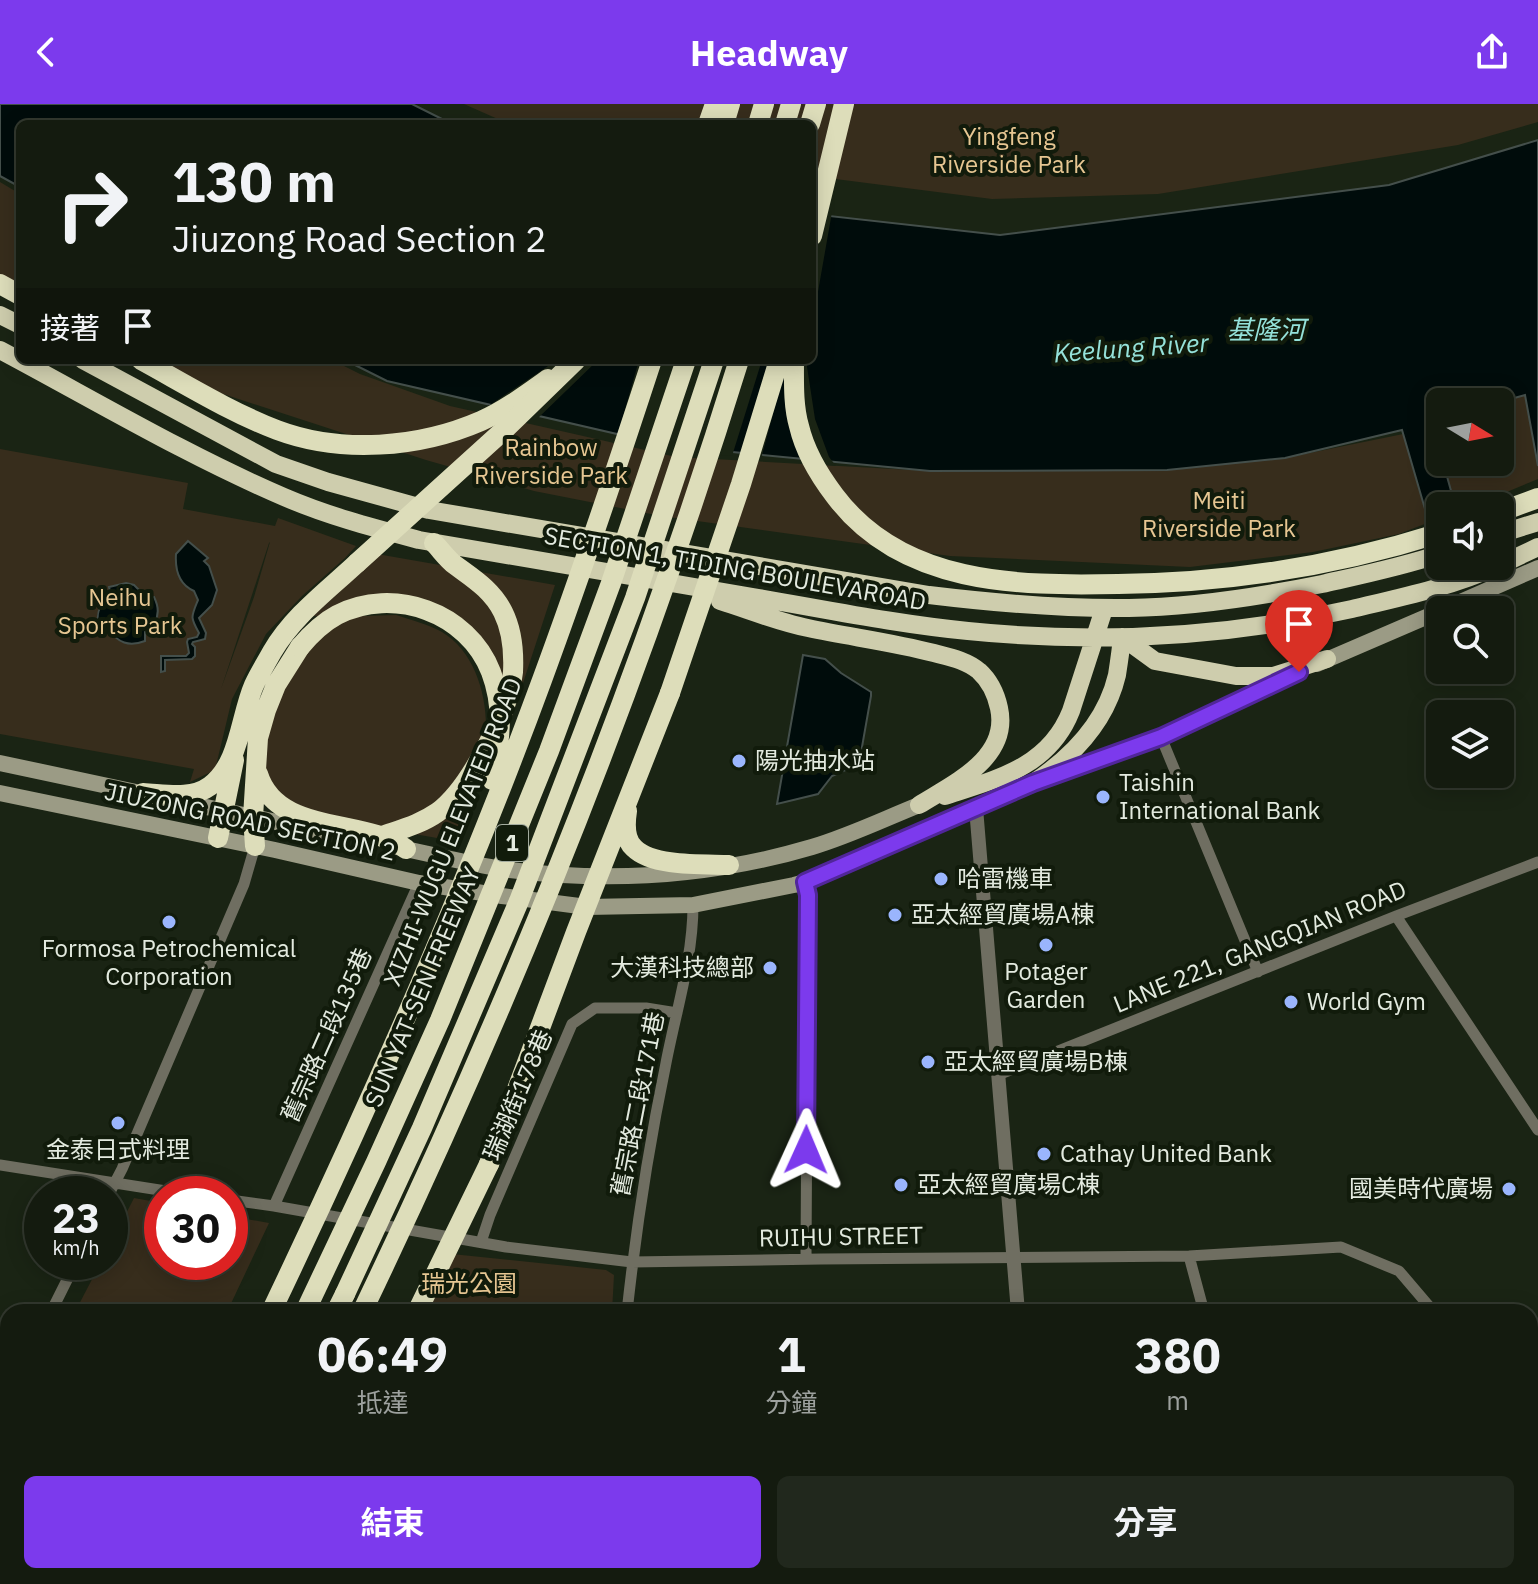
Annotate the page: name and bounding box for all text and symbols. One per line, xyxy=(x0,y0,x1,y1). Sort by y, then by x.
text: Headway xyxy=(690,29,848,76)
icon: back xyxy=(24,30,68,74)
icon: share xyxy=(1470,30,1514,74)
park label: Yingfeng Riverside Park xyxy=(932,120,1086,180)
text: 130 m xyxy=(172,145,336,217)
icon: right xyxy=(40,152,144,256)
text: Jiuzong Road Section 2 xyxy=(172,215,547,262)
icon: arrive xyxy=(116,304,160,348)
text: 接著 xyxy=(40,308,100,347)
water label: 基隆河 xyxy=(1227,312,1310,346)
water label: Keelung River xyxy=(1052,325,1211,369)
north arrow xyxy=(1426,388,1514,476)
map controls xyxy=(1426,388,1514,788)
park label: Rainbow Riverside Park xyxy=(474,431,628,491)
park label: Meiti Riverside Park xyxy=(1142,484,1296,544)
button: sound xyxy=(1426,492,1514,580)
street label: SECTION 1, TIDING BOULEVAROAD xyxy=(542,519,929,617)
park label: Neihu Sports Park xyxy=(58,581,183,641)
pin xyxy=(1265,590,1333,672)
button: search xyxy=(1426,596,1514,684)
icon: arrive xyxy=(1277,602,1321,646)
street label: XIZHI-WUGU ELEVATED ROAD xyxy=(375,673,529,990)
button: layers xyxy=(1426,700,1514,788)
place label: 陽光抽水站 xyxy=(755,744,875,776)
marker: 陽光抽水站 xyxy=(730,752,748,770)
place label: Taishin International Bank xyxy=(1119,766,1321,826)
street label: JIUZONG ROAD SECTION 2 xyxy=(102,775,399,868)
marker: Taishin International Bank xyxy=(1094,788,1112,806)
road number: 1 xyxy=(496,825,528,861)
street label: SUN YAT-SEN FREEWAY xyxy=(357,862,487,1112)
place label: 哈雷機車 xyxy=(957,862,1053,894)
marker: 哈雷機車 xyxy=(932,870,950,888)
street label: LANE 221, GANGQIAN ROAD xyxy=(1108,873,1411,1020)
place label: 亞太經貿廣場A棟 xyxy=(911,898,1094,930)
marker: 亞太經貿廣場A棟 xyxy=(886,906,904,924)
marker: Formosa Petrochemical Corporation xyxy=(160,913,178,931)
place label: Formosa Petrochemical Corporation xyxy=(42,932,296,992)
marker: Potager Garden xyxy=(1037,936,1055,954)
street label: 舊宗路二段135巷 xyxy=(273,943,379,1127)
place label: 大漢科技總部 xyxy=(610,951,754,983)
place label: Potager Garden xyxy=(1004,955,1088,1015)
marker: 大漢科技總部 xyxy=(761,959,779,977)
place label: World Gym xyxy=(1307,985,1426,1017)
marker: World Gym xyxy=(1282,993,1300,1011)
street label: 舊宗路二段171巷 xyxy=(603,1009,671,1199)
street label: 瑞湖街178巷 xyxy=(475,1024,559,1165)
place label: 亞太經貿廣場B棟 xyxy=(944,1045,1128,1077)
marker: 亞太經貿廣場B棟 xyxy=(919,1053,937,1071)
position arrow xyxy=(764,1108,848,1192)
marker: 金泰日式料理 xyxy=(109,1114,127,1132)
place label: 金泰日式料理 xyxy=(46,1133,190,1165)
place label: Cathay United Bank xyxy=(1060,1137,1272,1169)
marker: Cathay United Bank xyxy=(1035,1145,1053,1163)
place label: 亞太經貿廣場C棟 xyxy=(917,1168,1100,1200)
place label: 國美時代廣場 xyxy=(1349,1172,1493,1204)
speed limit sign: 30 xyxy=(144,1176,248,1280)
marker: 亞太經貿廣場C棟 xyxy=(892,1176,910,1194)
marker: 國美時代廣場 xyxy=(1500,1180,1518,1198)
text: 23 xyxy=(52,1192,100,1244)
street label: RUIHU STREET xyxy=(759,1219,924,1253)
text: km/h xyxy=(52,1234,100,1261)
park label: 瑞光公園 xyxy=(421,1267,517,1299)
text: 06:49 xyxy=(317,1323,448,1385)
text: 1 xyxy=(777,1323,806,1385)
text: 380 xyxy=(1134,1324,1221,1386)
text: m xyxy=(1166,1383,1189,1417)
text: 抵達 xyxy=(357,1385,409,1419)
text: 分鐘 xyxy=(765,1385,817,1419)
button: 結束 xyxy=(24,1476,761,1568)
button: 分享 xyxy=(777,1476,1514,1568)

